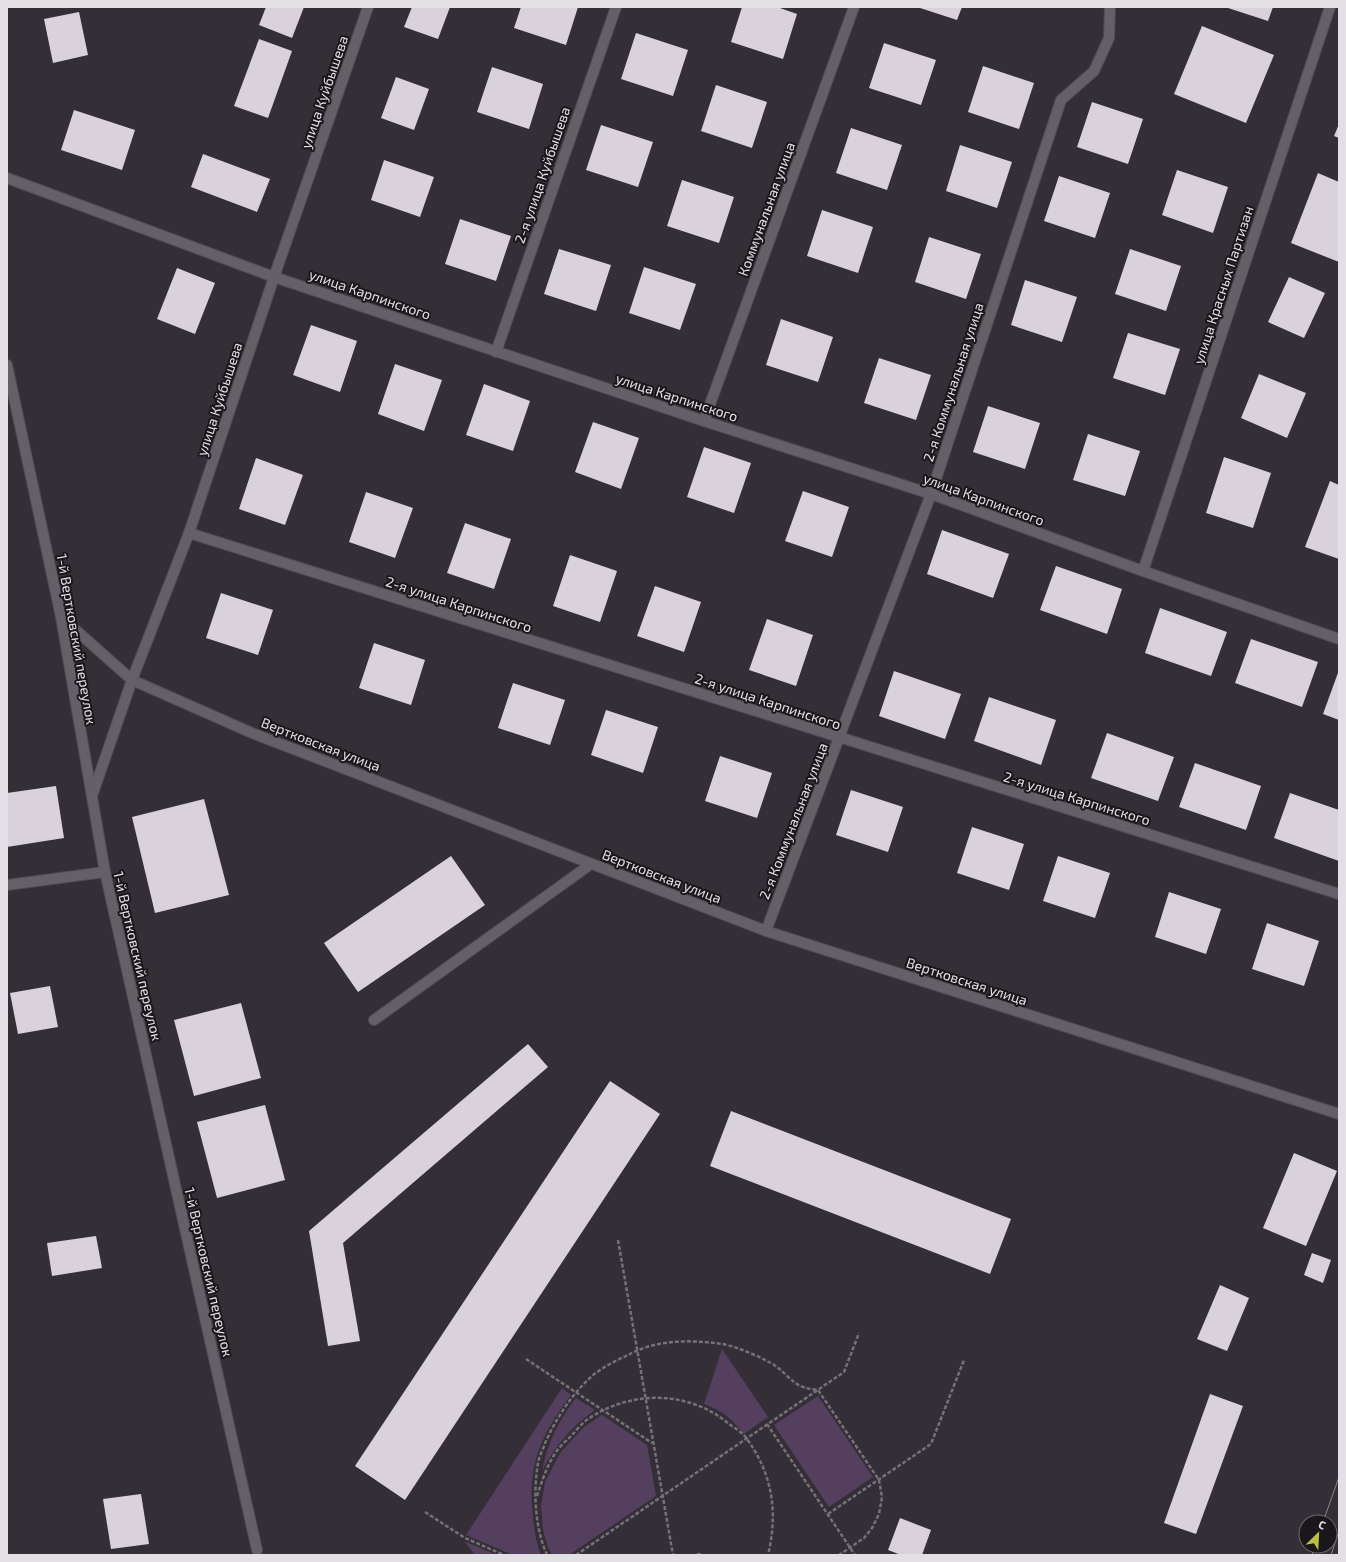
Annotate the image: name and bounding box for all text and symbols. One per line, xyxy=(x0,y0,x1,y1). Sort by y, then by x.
street label: улица Куйбышева xyxy=(297,33,351,151)
street label: 2-я улица Куйбышева xyxy=(511,104,573,246)
street label: Коммунальная улица xyxy=(734,140,798,278)
street label: улица Красных Партизан xyxy=(1189,204,1257,366)
street label: улица Карпинского xyxy=(307,265,433,323)
street label: 2-я Коммунальная улица xyxy=(919,300,987,464)
street label: улица Куйбышева xyxy=(193,340,245,458)
street label: улица Карпинского xyxy=(614,369,740,425)
street label: улица Карпинского xyxy=(921,469,1047,529)
street label: 1-й Вертковский переулок xyxy=(54,552,100,726)
street label: 2-я улица Карпинского xyxy=(384,572,534,636)
street label: 2-я улица Карпинского xyxy=(693,669,843,733)
street label: Вертковская улица xyxy=(259,713,383,775)
street label: 2-я Коммунальная улица xyxy=(755,740,831,902)
street label: 2-я улица Карпинского xyxy=(1002,768,1152,828)
street label: Вертковская улица xyxy=(600,845,724,907)
street label: 1-й Вертковский переулок xyxy=(110,870,166,1043)
street label: Вертковская улица xyxy=(904,953,1030,1009)
street label: 1-й Вертковский переулок xyxy=(181,1186,237,1359)
north arrow xyxy=(1298,1514,1338,1554)
text: С xyxy=(1317,1517,1328,1532)

